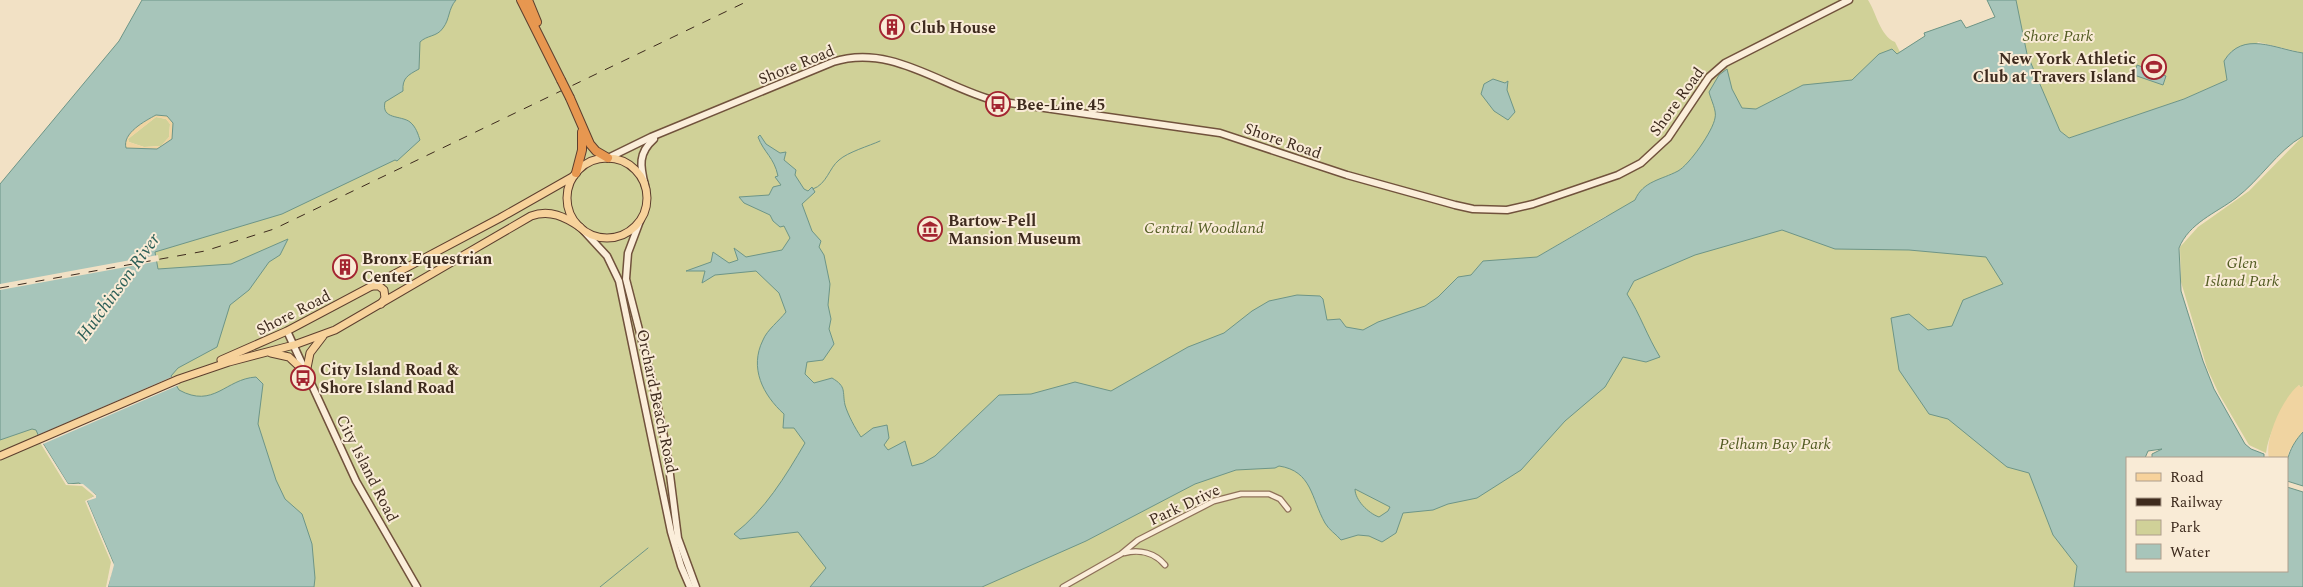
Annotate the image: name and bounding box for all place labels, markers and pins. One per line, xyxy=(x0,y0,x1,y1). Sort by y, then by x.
building icon: Club House xyxy=(879,14,905,40)
place label: Club House xyxy=(910,16,996,40)
place label: New York Athletic Club at Travers Island xyxy=(1973,47,2136,89)
sports icon: New York Athletic Club at Travers Island xyxy=(2141,54,2167,80)
bus stop icon: Bee-Line 45 xyxy=(985,91,1011,117)
place label: Bee-Line 45 xyxy=(1016,93,1105,117)
place label: Bartow-Pell Mansion Museum xyxy=(948,209,1082,251)
museum icon: Bartow-Pell Mansion Museum xyxy=(917,216,943,242)
place label: Bronx Equestrian Center xyxy=(362,247,493,289)
building icon: Bronx Equestrian Center xyxy=(332,254,358,280)
place label: City Island Road & Shore Island Road xyxy=(320,358,460,400)
bus stop icon: City Island Road & Shore Island Road xyxy=(290,365,316,391)

